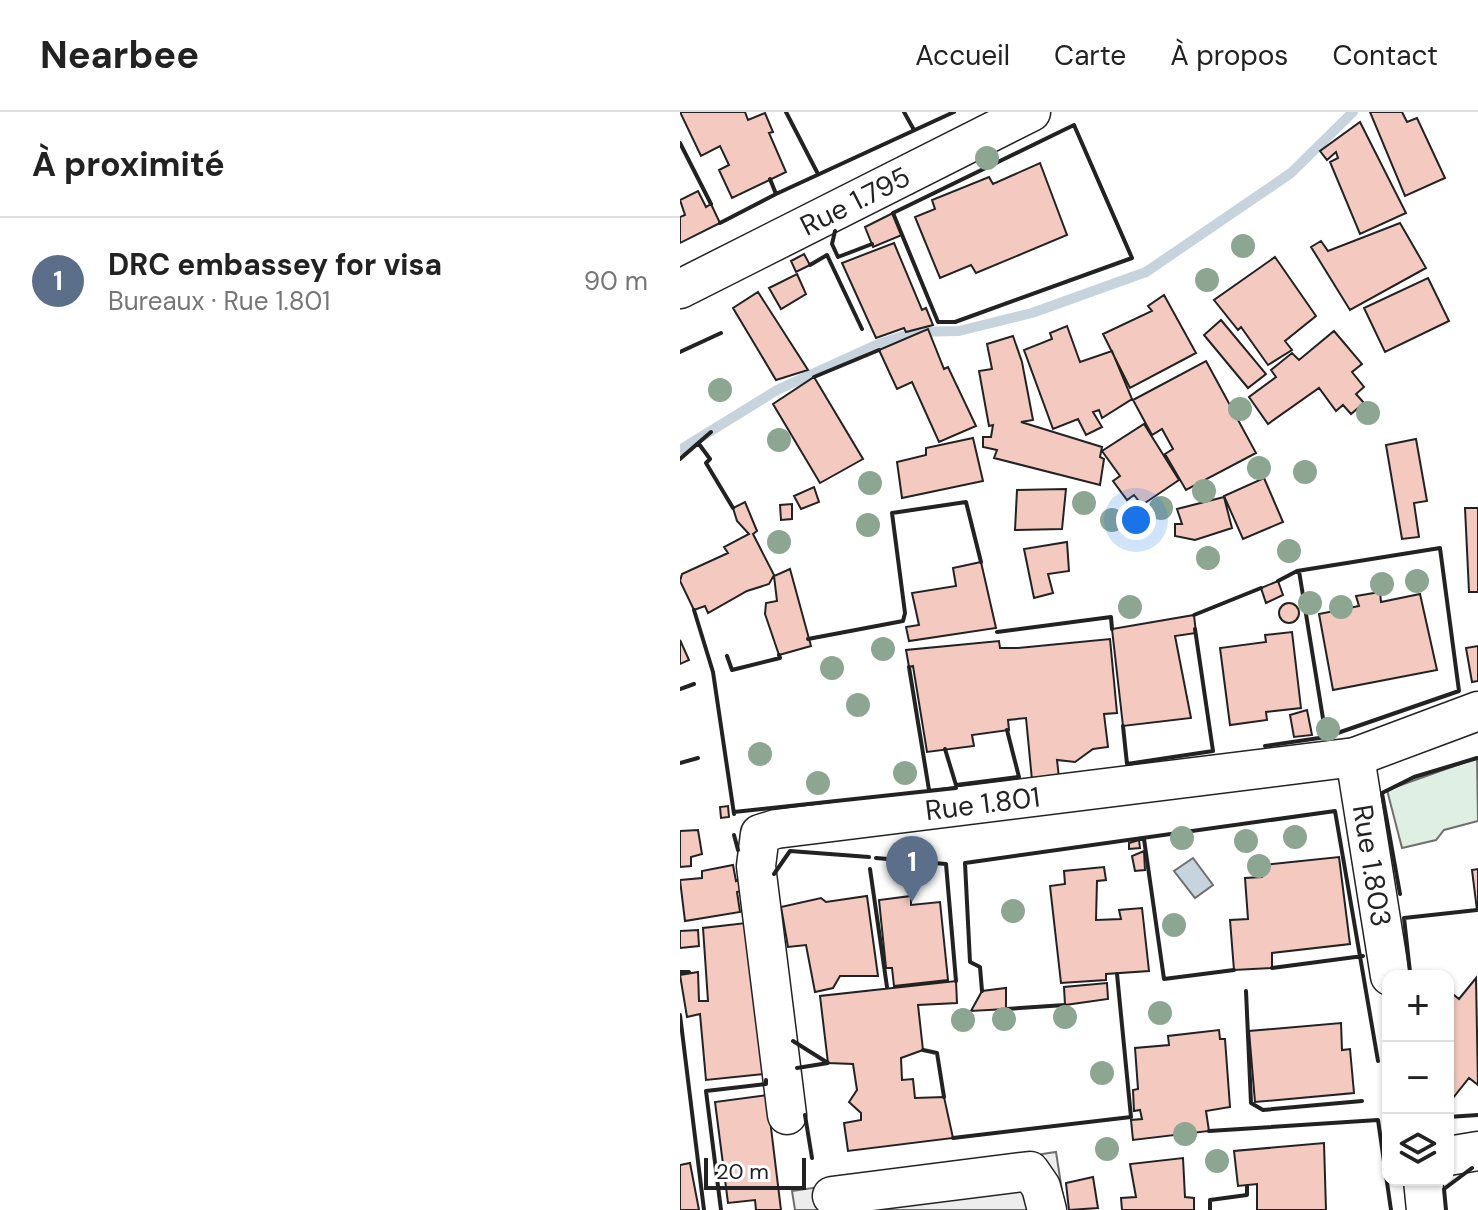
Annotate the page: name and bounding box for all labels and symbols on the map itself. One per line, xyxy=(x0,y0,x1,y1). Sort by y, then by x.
street label: Rue 1.795 xyxy=(794,158,916,244)
your location xyxy=(1116,500,1156,540)
street label: Rue 1.801 xyxy=(923,778,1042,829)
street label: Rue 1.803 xyxy=(1344,802,1400,929)
pin: 1 xyxy=(886,836,938,902)
scale bar xyxy=(704,1154,806,1190)

